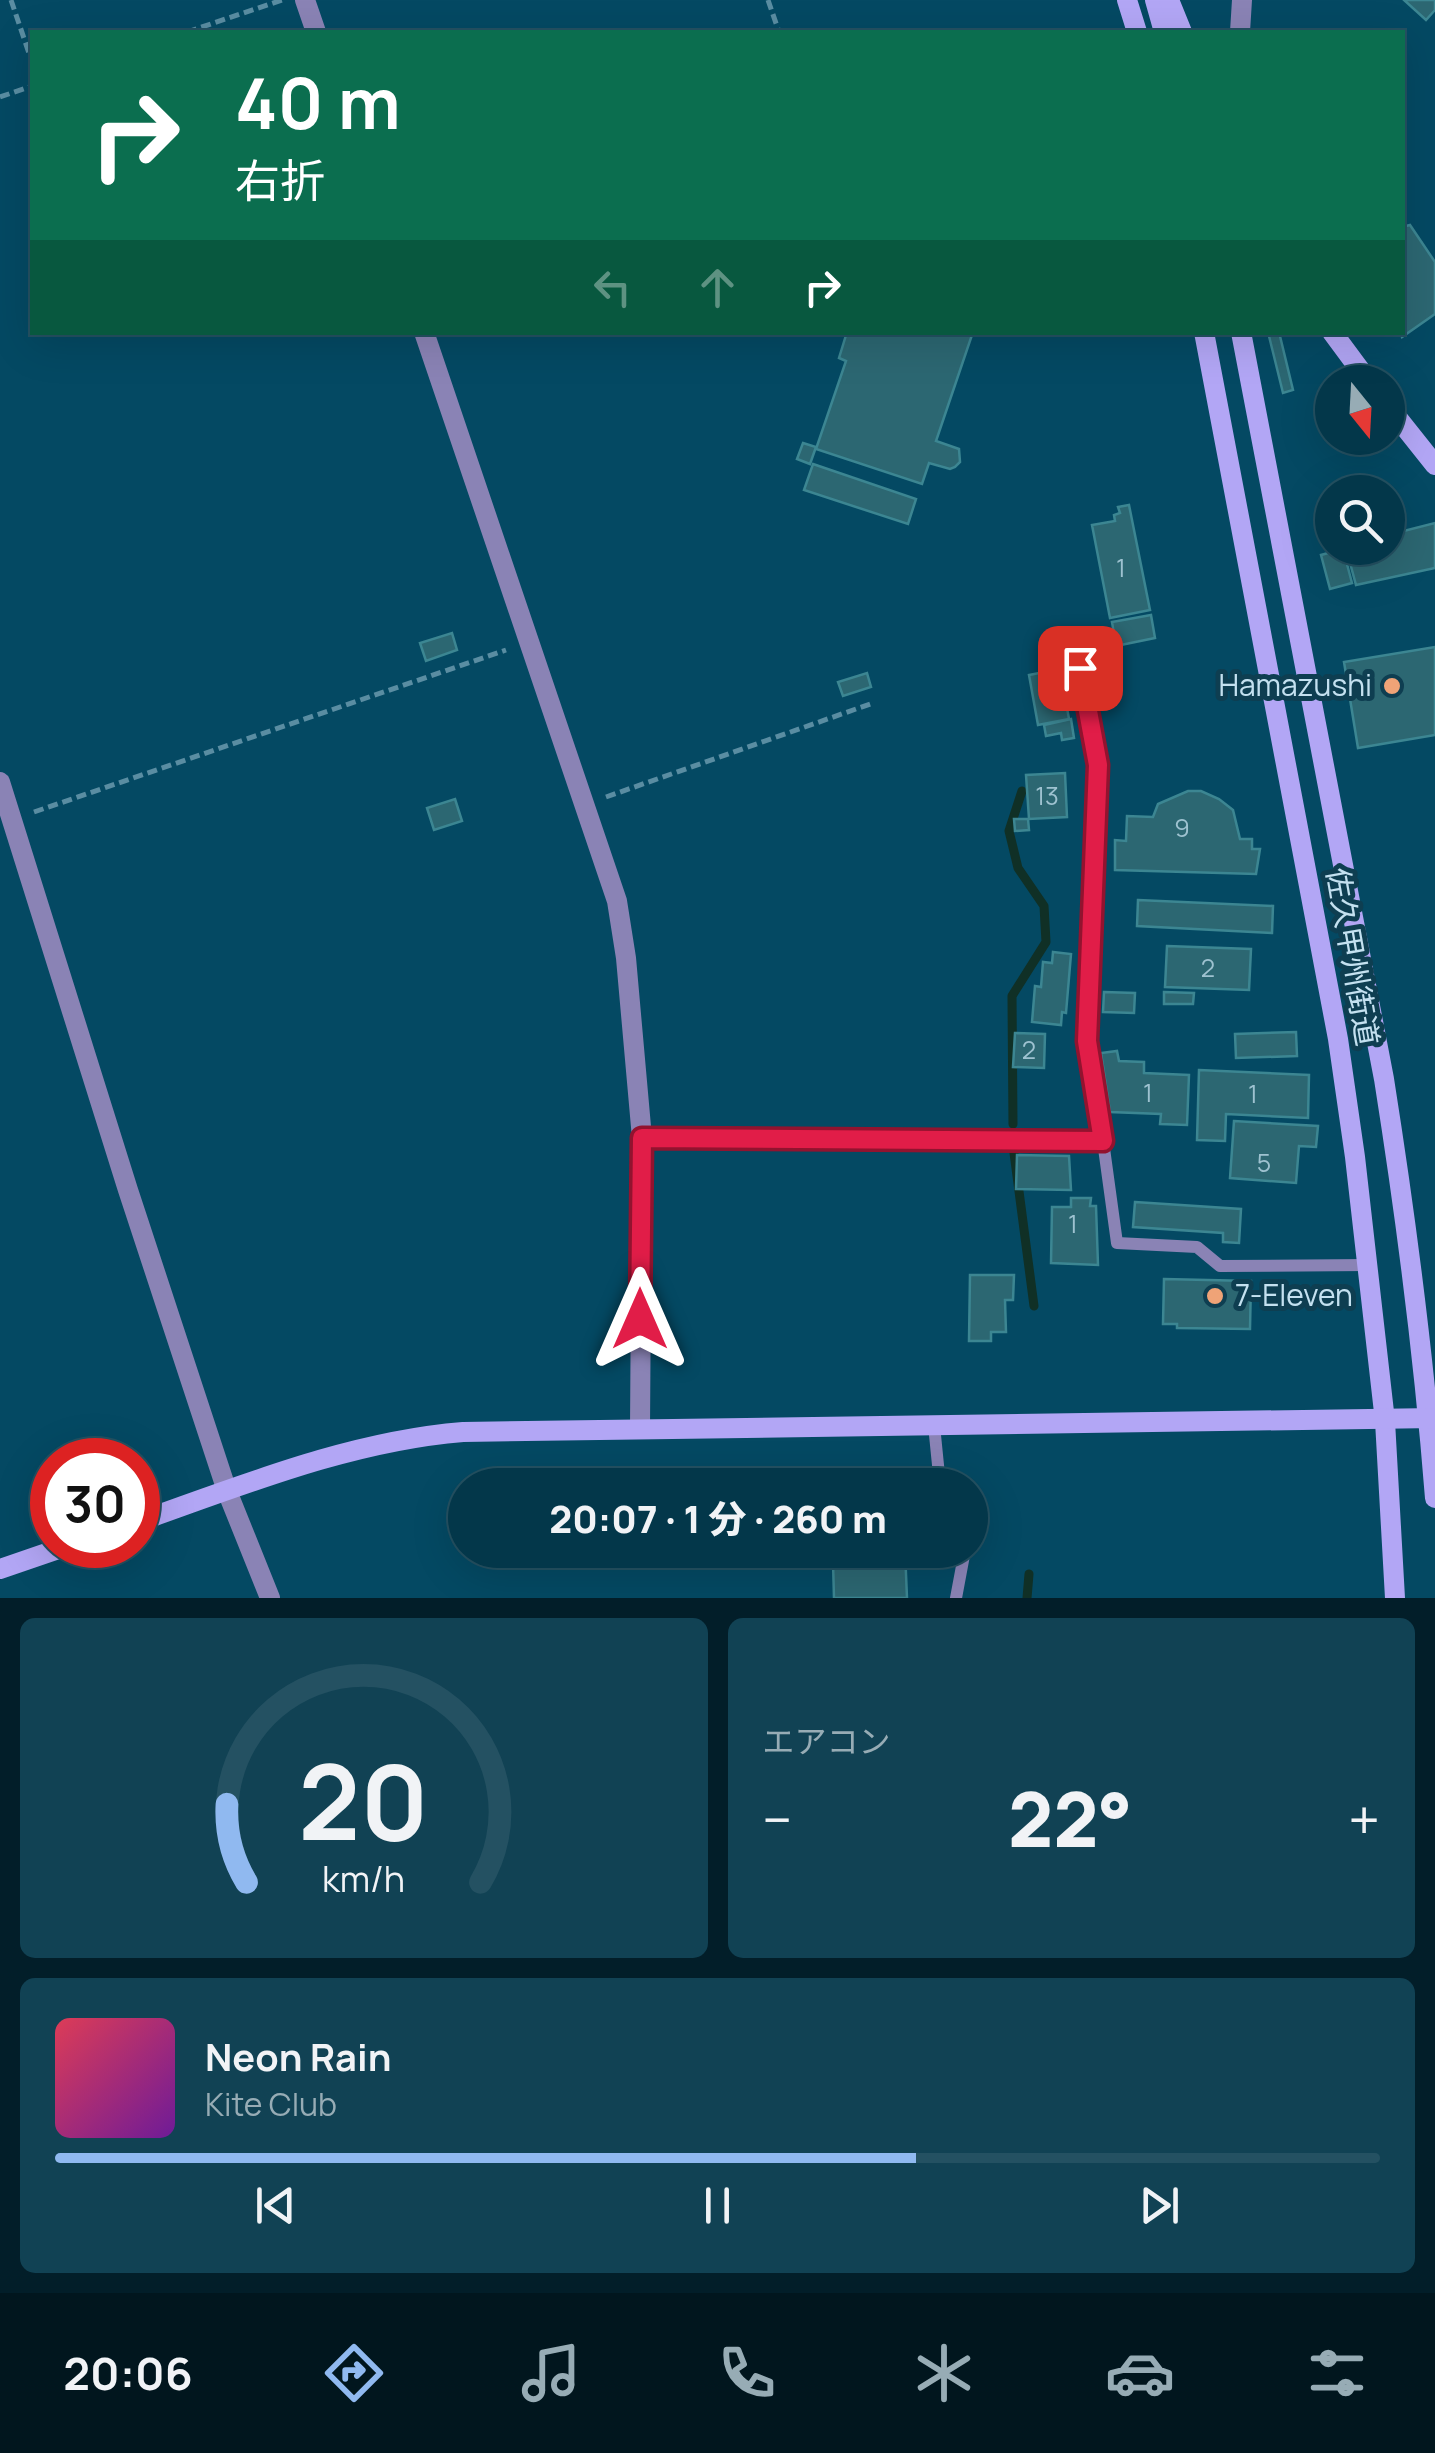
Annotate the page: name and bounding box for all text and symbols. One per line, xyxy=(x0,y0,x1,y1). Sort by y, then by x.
text: 40 m xyxy=(235,54,401,150)
icon: right xyxy=(70,70,200,200)
text: 右折 xyxy=(235,149,325,211)
icon: left xyxy=(585,260,640,315)
icon: ahead xyxy=(690,260,745,315)
icon: right xyxy=(795,260,850,315)
north arrow xyxy=(1315,365,1405,455)
map controls xyxy=(1315,365,1405,565)
button: search xyxy=(1315,475,1405,565)
house number: 1 xyxy=(1116,550,1126,585)
pin xyxy=(1038,626,1123,711)
icon: arrive xyxy=(1053,641,1108,696)
place label: Hamazushi xyxy=(1218,664,1372,705)
marker: Hamazushi xyxy=(1381,675,1403,697)
house number: 13 xyxy=(1035,778,1059,813)
house number: 9 xyxy=(1174,810,1190,845)
street label: 佐久甲州街道 xyxy=(1318,865,1389,1049)
house number: 2 xyxy=(1201,950,1215,985)
house number: 2 xyxy=(1022,1032,1036,1067)
house number: 1 xyxy=(1143,1075,1153,1110)
house number: 1 xyxy=(1248,1076,1258,1111)
house number: 5 xyxy=(1257,1145,1271,1180)
house number: 1 xyxy=(1068,1206,1078,1241)
position arrow xyxy=(588,1267,692,1371)
place label: 7-Eleven xyxy=(1235,1274,1353,1315)
marker: 7-Eleven xyxy=(1204,1285,1226,1307)
speed limit sign: 30 xyxy=(30,1438,160,1568)
text: 20:07 · 1 分 · 260 m xyxy=(549,1492,887,1544)
text: エアコン xyxy=(763,1719,891,1763)
text: 20 xyxy=(299,1729,429,1871)
text: 22° xyxy=(1008,1767,1132,1870)
text: − xyxy=(763,1781,792,1857)
text: + xyxy=(1348,1781,1380,1857)
text: km/h xyxy=(322,1854,405,1903)
text: Neon Rain xyxy=(205,2030,391,2082)
text: Kite Club xyxy=(205,2082,337,2126)
icon: previous xyxy=(248,2178,303,2233)
icon: pause xyxy=(690,2178,745,2233)
icon: next xyxy=(1132,2178,1187,2233)
icon: directions xyxy=(319,2338,389,2408)
icon: music xyxy=(516,2338,586,2408)
icon: phone xyxy=(712,2338,782,2408)
icon: climate xyxy=(909,2338,979,2408)
icon: car xyxy=(1105,2338,1175,2408)
icon: filters xyxy=(1302,2338,1372,2408)
text: 20:06 xyxy=(63,2342,193,2404)

